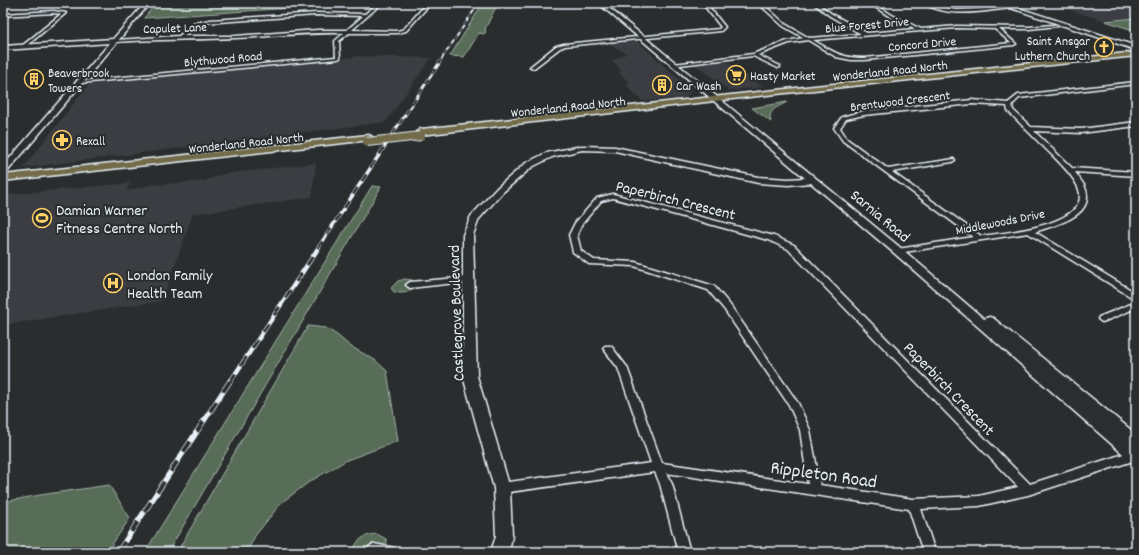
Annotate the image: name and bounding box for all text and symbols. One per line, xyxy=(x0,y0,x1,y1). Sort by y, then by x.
street label: Blue Forest Drive xyxy=(825,13,910,40)
street label: Capulet Lane xyxy=(143,19,208,40)
street label: Concord Drive xyxy=(887,33,957,58)
place label: Saint Ansgar Luthern Church xyxy=(1015,33,1090,67)
church icon: Saint Ansgar Luthern Church xyxy=(1093,36,1115,58)
street label: Blythwood Road xyxy=(183,48,263,73)
street label: Wonderland Road North xyxy=(832,57,949,88)
supermarket icon: Hasty Market xyxy=(725,64,747,86)
place label: Beaverbrook Towers xyxy=(48,65,109,99)
building icon: Beaverbrook Towers xyxy=(23,68,45,90)
place label: Hasty Market xyxy=(750,68,816,87)
building icon: Car Wash xyxy=(651,74,673,96)
place label: Car Wash xyxy=(676,78,721,97)
street label: Brentwood Crescent xyxy=(849,87,952,118)
street label: Wonderland Road North xyxy=(510,93,627,124)
pharmacy icon: Rexall xyxy=(51,129,73,151)
street label: Wonderland Road North xyxy=(188,129,305,160)
place label: Rexall xyxy=(76,133,105,152)
street label: Paperbirch Crescent xyxy=(613,175,738,227)
street label: Sarnia Road xyxy=(844,185,914,249)
place label: Damian Warner Fitness Centre North xyxy=(56,200,183,241)
street label: Middlewoods Drive xyxy=(954,205,1047,241)
sports icon: Damian Warner Fitness Centre North xyxy=(31,207,53,229)
street label: Castlegrove Boulevard xyxy=(444,244,471,381)
place label: London Family Health Team xyxy=(127,265,213,306)
hospital icon: London Family Health Team xyxy=(102,272,124,294)
street label: Paperbirch Crescent xyxy=(897,338,999,442)
street label: Rippleton Road xyxy=(769,456,879,497)

